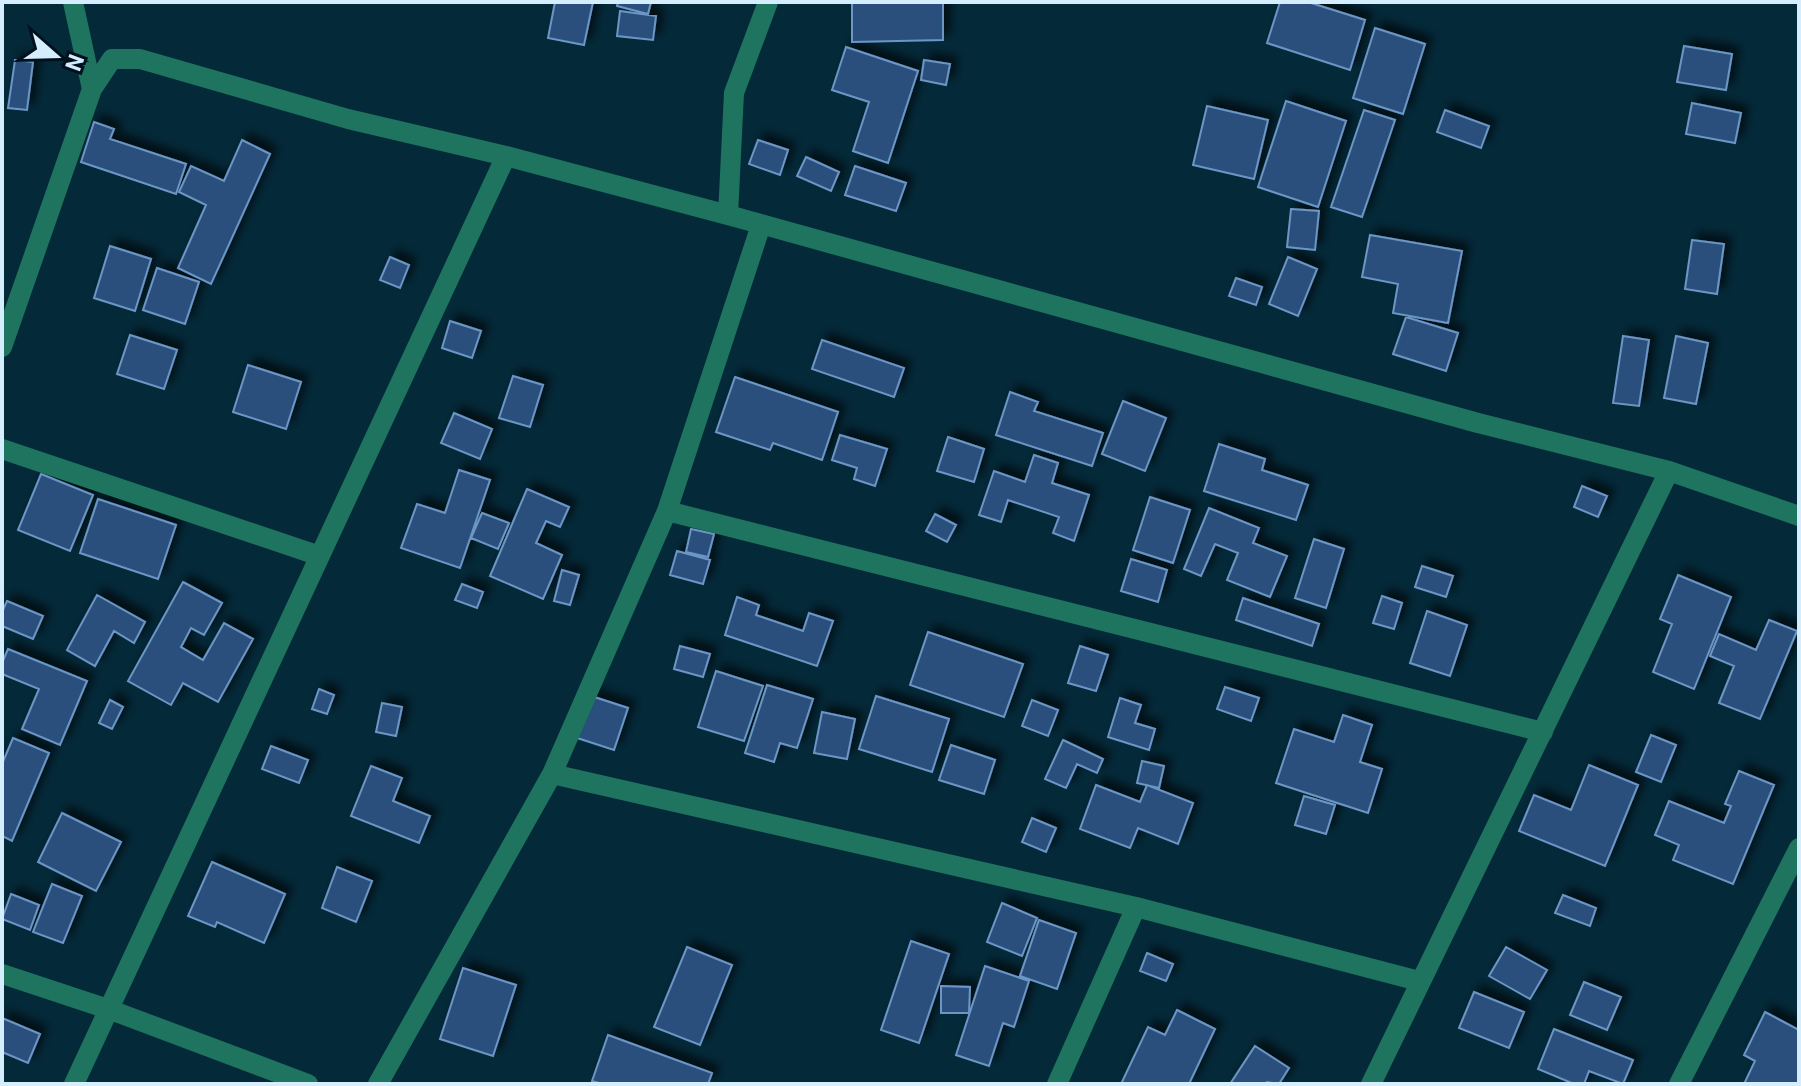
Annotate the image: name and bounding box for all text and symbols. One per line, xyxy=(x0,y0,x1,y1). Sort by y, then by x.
north arrow xyxy=(16,16,96,96)
text: N xyxy=(60,51,89,74)

